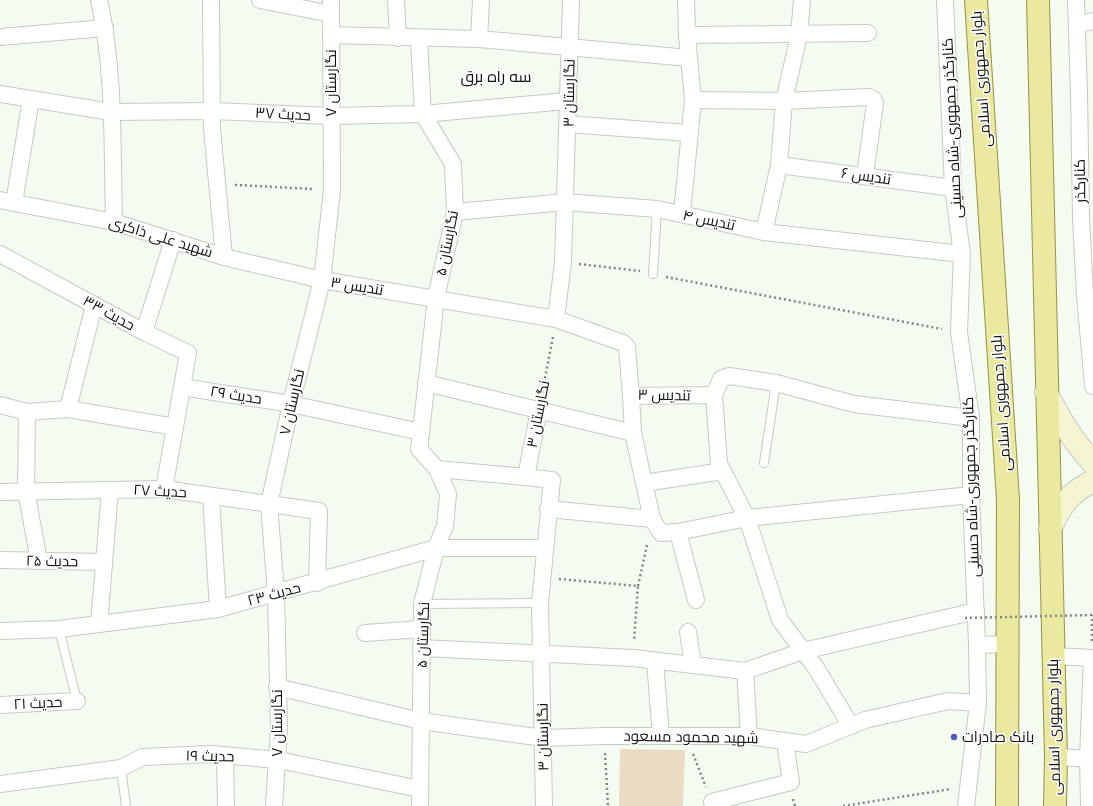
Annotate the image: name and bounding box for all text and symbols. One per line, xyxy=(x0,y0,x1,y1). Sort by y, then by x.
street label: بلوار جمهوری اسلامی xyxy=(965,10,998,148)
street label: کنارگذر جمهوری-شاه حسینی xyxy=(936,37,969,219)
street label: نگارستان ۷ xyxy=(320,49,343,117)
street label: نگارستان ۳ xyxy=(557,59,582,127)
district label: سه راه برق xyxy=(460,65,532,89)
street label: حدیث ۳۷ xyxy=(254,102,311,127)
street label: کنارگذر xyxy=(1069,159,1092,204)
street label: تندیس ۶ xyxy=(840,162,892,191)
street label: تندیس ۴ xyxy=(681,204,737,237)
street label: نگارستان ۵ xyxy=(430,208,465,278)
street label: شهید علی ذاکری xyxy=(106,211,216,264)
street label: تندیس ۳ xyxy=(329,271,385,302)
street label: حدیث ۳۳ xyxy=(78,290,139,337)
street label: بلوار جمهوری اسلامی xyxy=(985,334,1018,472)
street label: نگارستان ۷ xyxy=(274,367,311,438)
street label: نگارستان ۳ xyxy=(521,378,556,450)
street label: حدیث ۲۹ xyxy=(208,380,263,411)
street label: تندیس ۳ xyxy=(637,384,691,407)
street label: کنارگذر جمهوری-شاه حسینی xyxy=(957,396,986,578)
street label: حدیث ۲۷ xyxy=(133,479,187,504)
street label: حدیث ۲۵ xyxy=(26,550,78,573)
street label: حدیث ۲۳ xyxy=(245,576,303,613)
street label: نگارستان ۵ xyxy=(411,602,436,668)
street label: بلوار جمهوری اسلامی xyxy=(1042,659,1067,795)
street label: نگارستان ۷ xyxy=(266,689,289,757)
street label: حدیث ۲۱ xyxy=(13,691,63,716)
street label: نگارستان ۳ xyxy=(531,703,556,771)
street label: شهید محمود مسعود xyxy=(623,725,759,750)
place label: بانک صادرات xyxy=(962,726,1034,749)
marker: بانک صادرات xyxy=(949,732,959,742)
street label: حدیث ۱۹ xyxy=(185,745,235,768)

